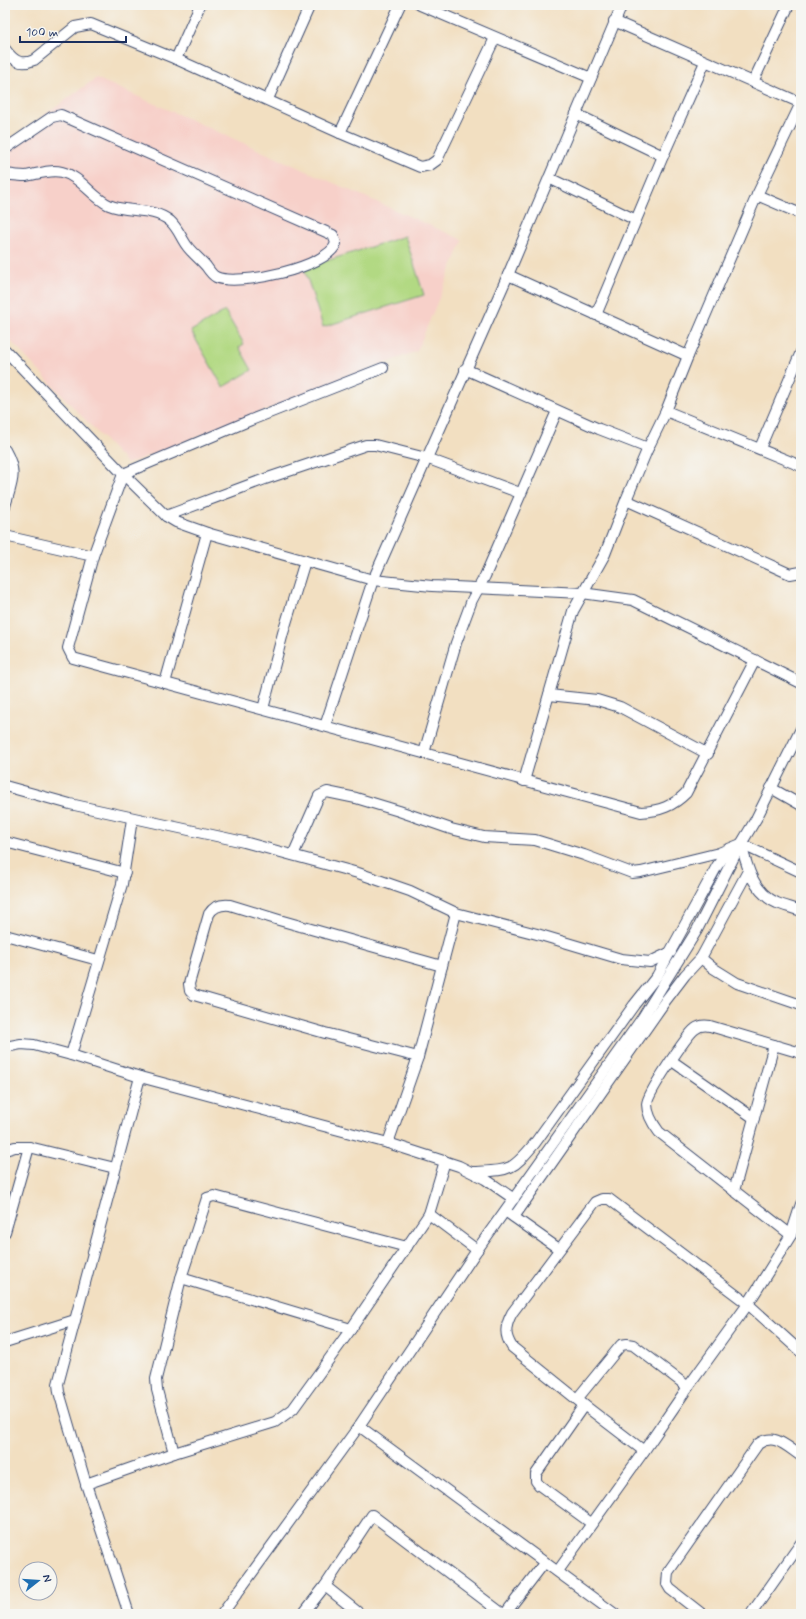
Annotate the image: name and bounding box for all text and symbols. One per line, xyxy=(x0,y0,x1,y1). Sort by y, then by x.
scale bar xyxy=(20,18,126,44)
text: 100 m xyxy=(26,25,58,41)
north arrow xyxy=(18,1561,58,1601)
text: N xyxy=(39,1573,54,1584)

